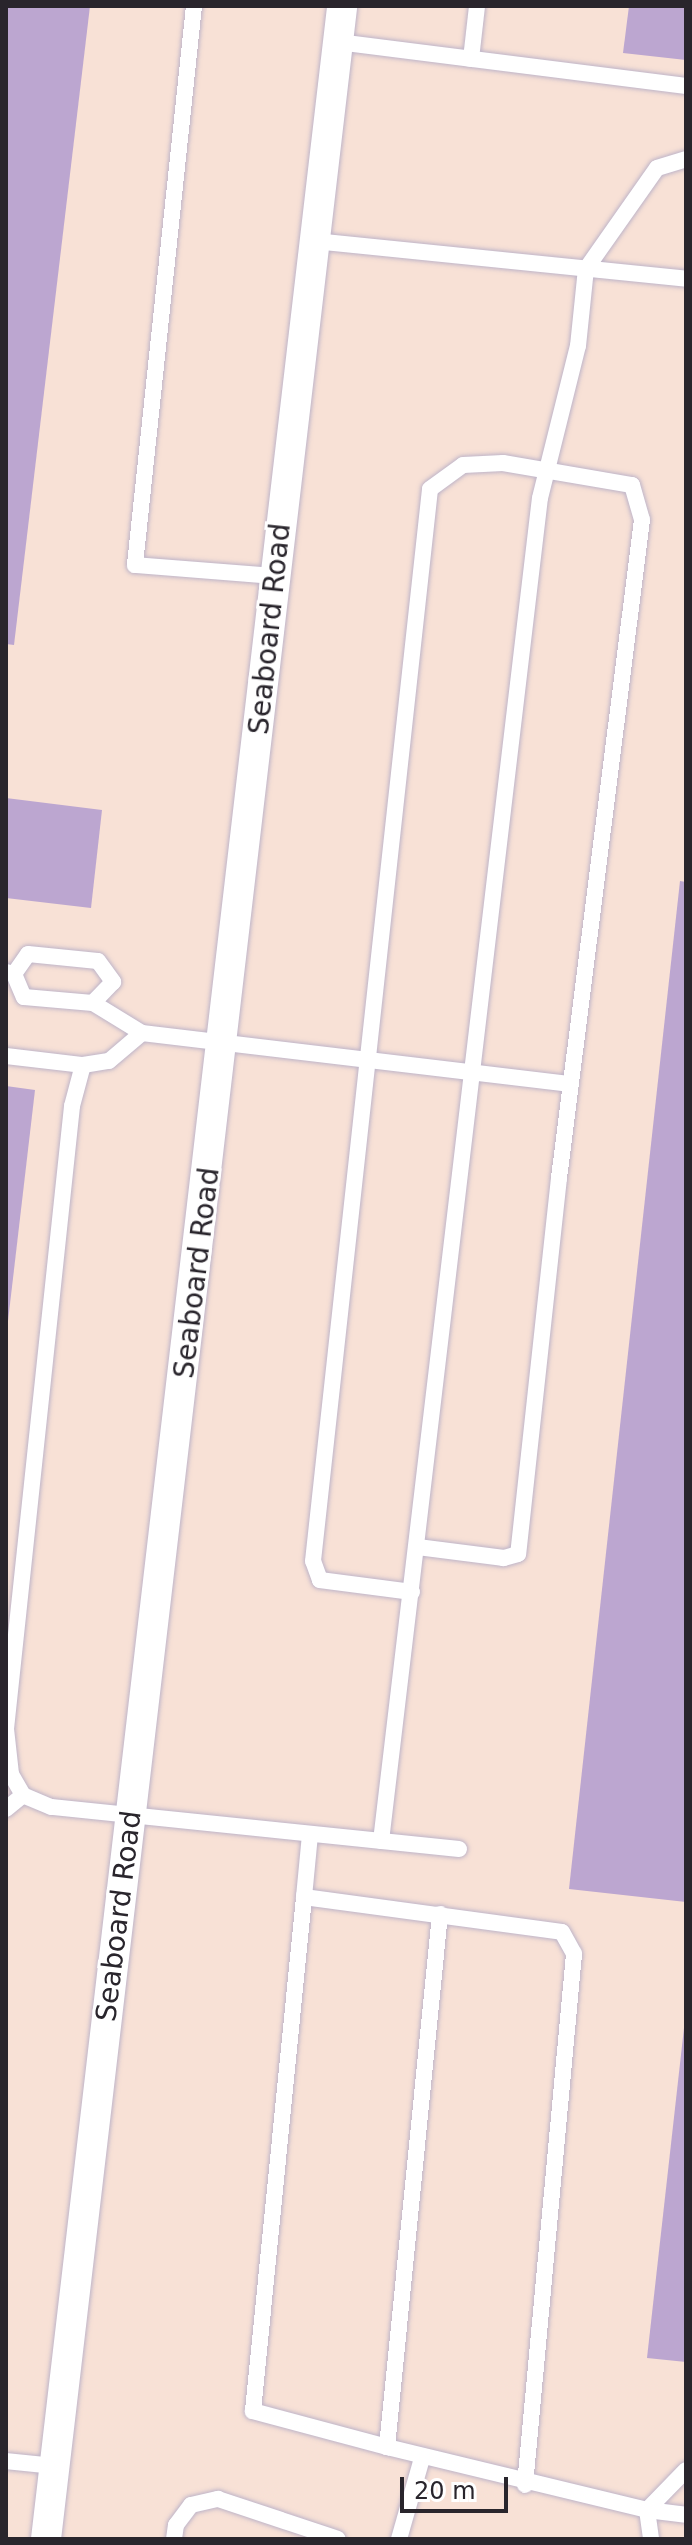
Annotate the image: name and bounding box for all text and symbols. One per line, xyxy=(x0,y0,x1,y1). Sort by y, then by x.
street label: Seaboard Road xyxy=(242,522,298,736)
street label: Seaboard Road xyxy=(167,1166,227,1380)
street label: Seaboard Road xyxy=(89,1809,149,2023)
scale bar xyxy=(404,2461,512,2511)
text: 20 m xyxy=(414,2477,476,2505)

